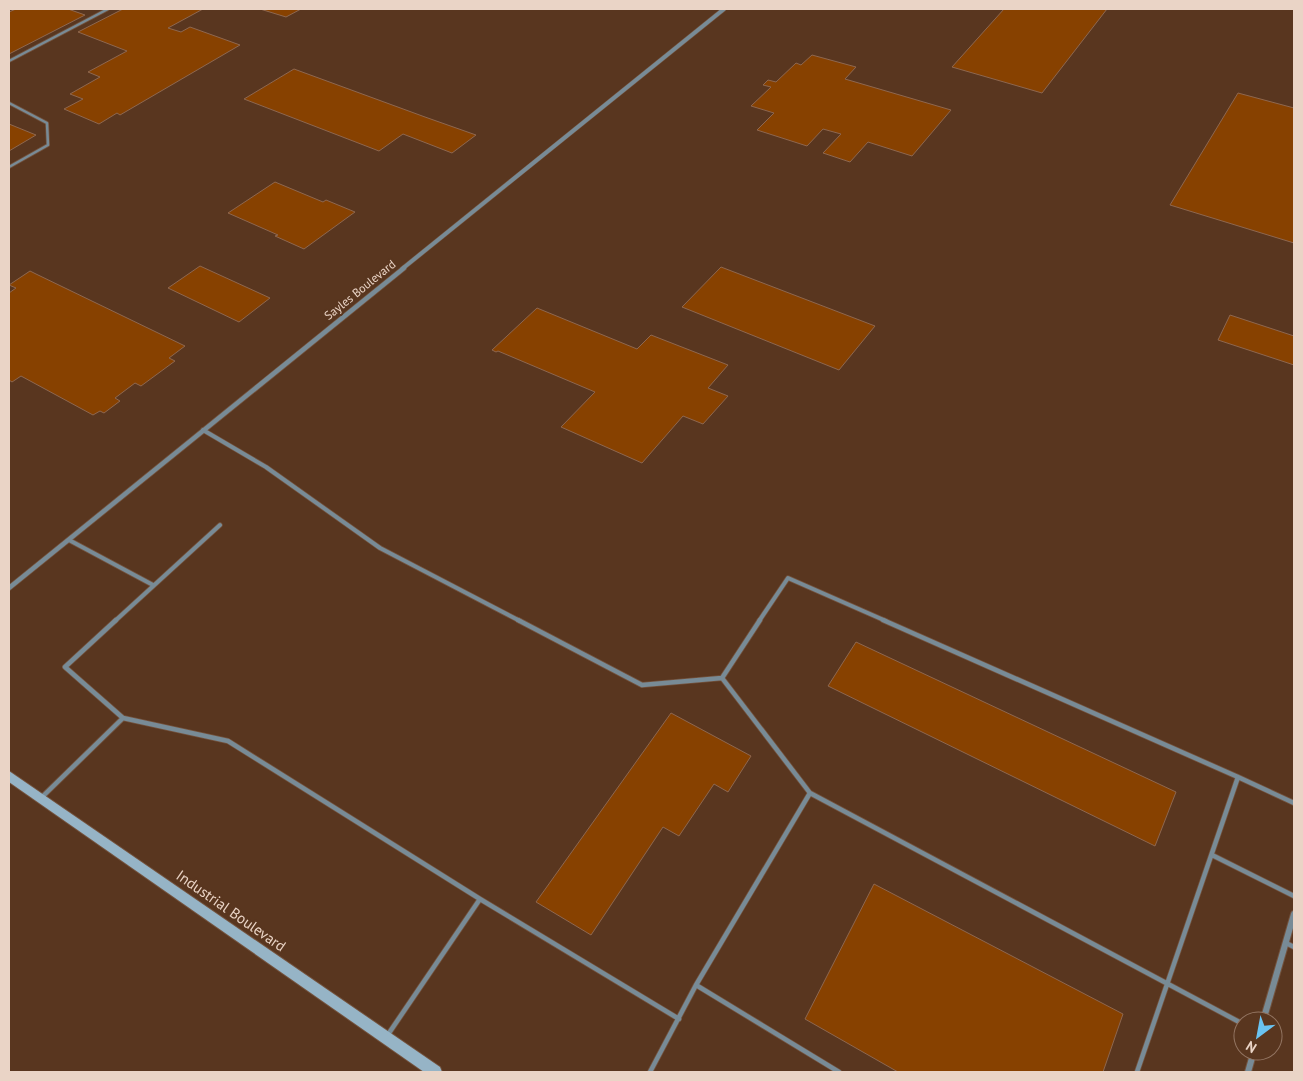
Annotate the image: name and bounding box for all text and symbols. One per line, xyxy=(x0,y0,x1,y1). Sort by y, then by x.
street label: Sayles Boulevard xyxy=(321,256,398,323)
street label: Industrial Boulevard xyxy=(173,866,290,956)
north arrow xyxy=(1233,1011,1283,1061)
text: N xyxy=(1242,1037,1260,1057)

